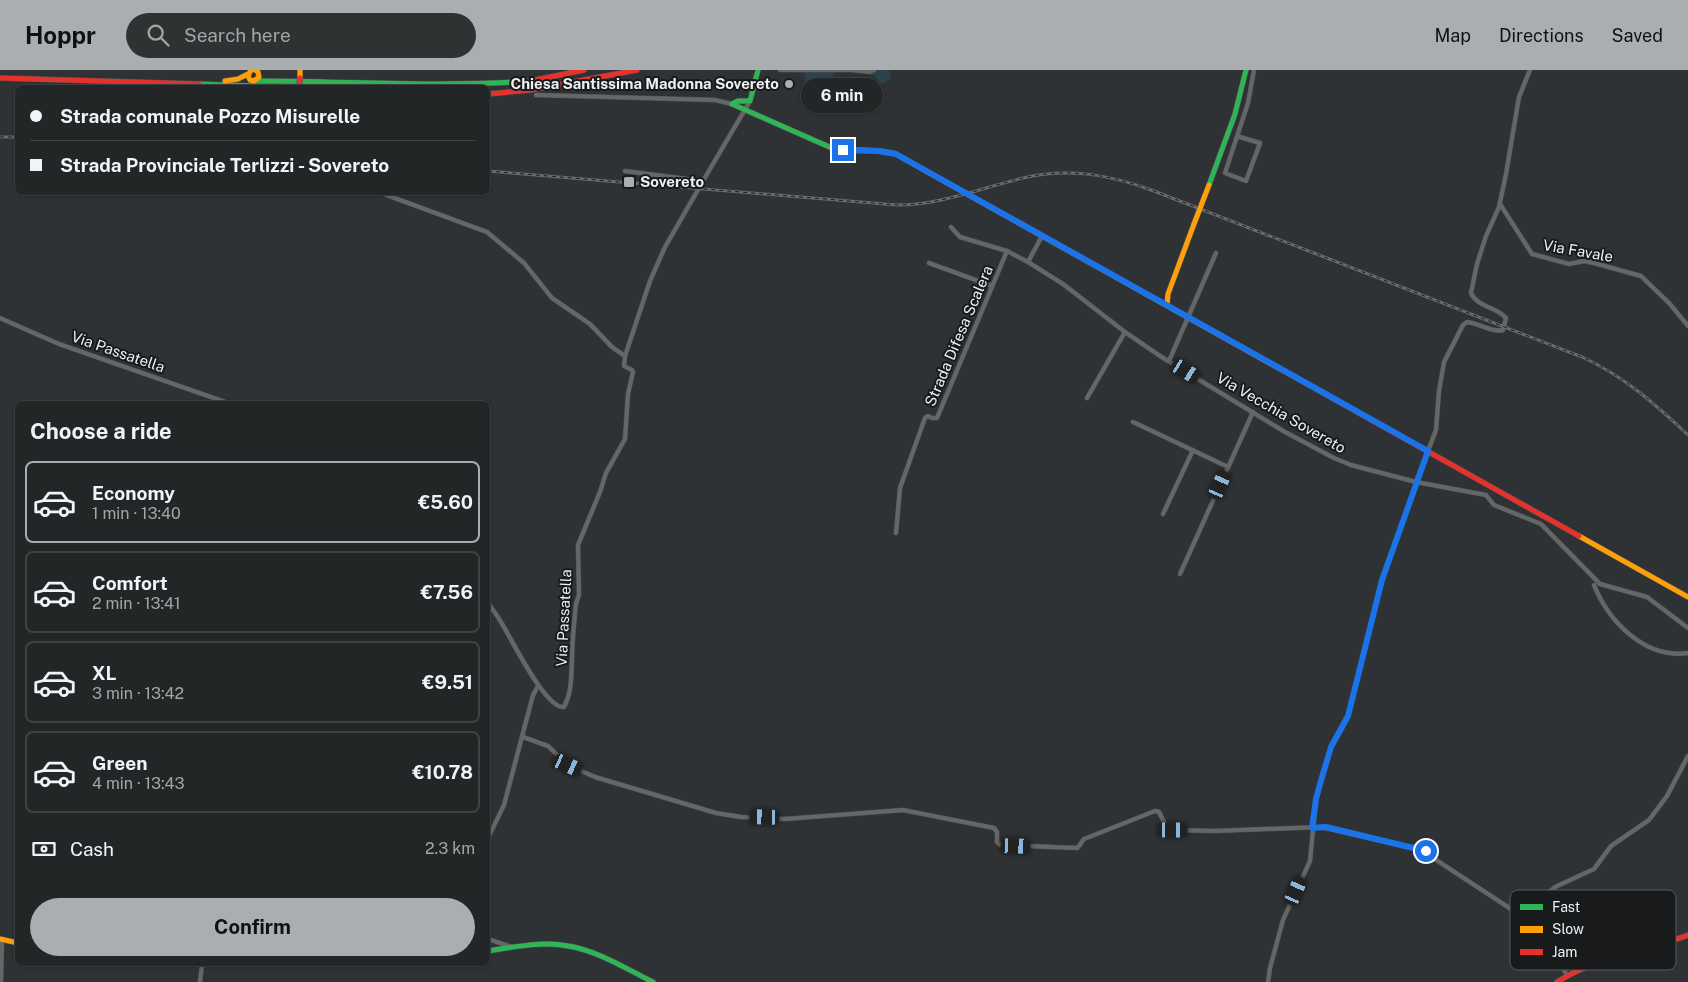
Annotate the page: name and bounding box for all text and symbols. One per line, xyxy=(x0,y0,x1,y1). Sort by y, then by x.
search box xyxy=(126,13,476,58)
text: Hoppr xyxy=(25,21,96,49)
icon: search xyxy=(144,21,172,49)
text: Search here xyxy=(184,24,291,46)
text: Map xyxy=(1434,25,1471,46)
text: Directions xyxy=(1499,25,1584,46)
text: Saved xyxy=(1612,25,1663,46)
place label: Chiesa Santissima Madonna Sovereto xyxy=(510,75,779,92)
marker: Chiesa Santissima Madonna Sovereto xyxy=(783,78,795,90)
callout: 6 min xyxy=(802,78,884,112)
text: 6 min xyxy=(821,86,863,105)
text: Strada comunale Pozzo Misurelle xyxy=(60,105,360,127)
route end xyxy=(832,139,854,161)
text: Strada Provinciale Terlizzi - Sovereto xyxy=(60,154,389,176)
place label: Sovereto xyxy=(640,173,704,190)
marker: Sovereto xyxy=(622,175,636,189)
street label: Via Favale xyxy=(1542,236,1614,265)
street label: Strada Difesa Scalera xyxy=(921,263,996,409)
street label: Via Passatella xyxy=(69,328,167,375)
car xyxy=(1169,357,1202,385)
street label: Via Vecchia Sovereto xyxy=(1214,369,1349,456)
text: Choose a ride xyxy=(30,418,172,444)
car xyxy=(1207,468,1232,502)
icon: car xyxy=(32,480,77,525)
text: Economy xyxy=(92,482,175,504)
text: €5.60 xyxy=(418,491,473,513)
text: 1 min · 13:40 xyxy=(92,504,181,523)
street label: Via Passatella xyxy=(552,569,575,667)
icon: car xyxy=(32,570,77,615)
text: Comfort xyxy=(92,572,168,594)
text: €7.56 xyxy=(420,581,473,603)
text: 2 min · 13:41 xyxy=(92,594,181,613)
icon: car xyxy=(32,660,77,705)
text: XL xyxy=(92,662,117,684)
text: €9.51 xyxy=(422,671,473,693)
text: 3 min · 13:42 xyxy=(92,684,184,703)
icon: car xyxy=(32,750,77,795)
text: Green xyxy=(92,752,147,774)
car xyxy=(551,752,584,778)
text: €10.78 xyxy=(412,761,473,783)
text: 4 min · 13:43 xyxy=(92,774,185,793)
car xyxy=(749,809,780,825)
car xyxy=(1158,823,1188,838)
icon: cash xyxy=(30,835,58,863)
text: Cash xyxy=(70,838,114,860)
car xyxy=(1000,838,1031,854)
text: 2.3 km xyxy=(425,839,475,858)
route start xyxy=(1415,840,1437,862)
car xyxy=(1283,874,1308,908)
legend xyxy=(1510,890,1676,970)
button: Confirm xyxy=(30,898,475,956)
text: Fast xyxy=(1552,899,1580,915)
text: Slow xyxy=(1552,921,1584,937)
text: Jam xyxy=(1552,944,1577,960)

